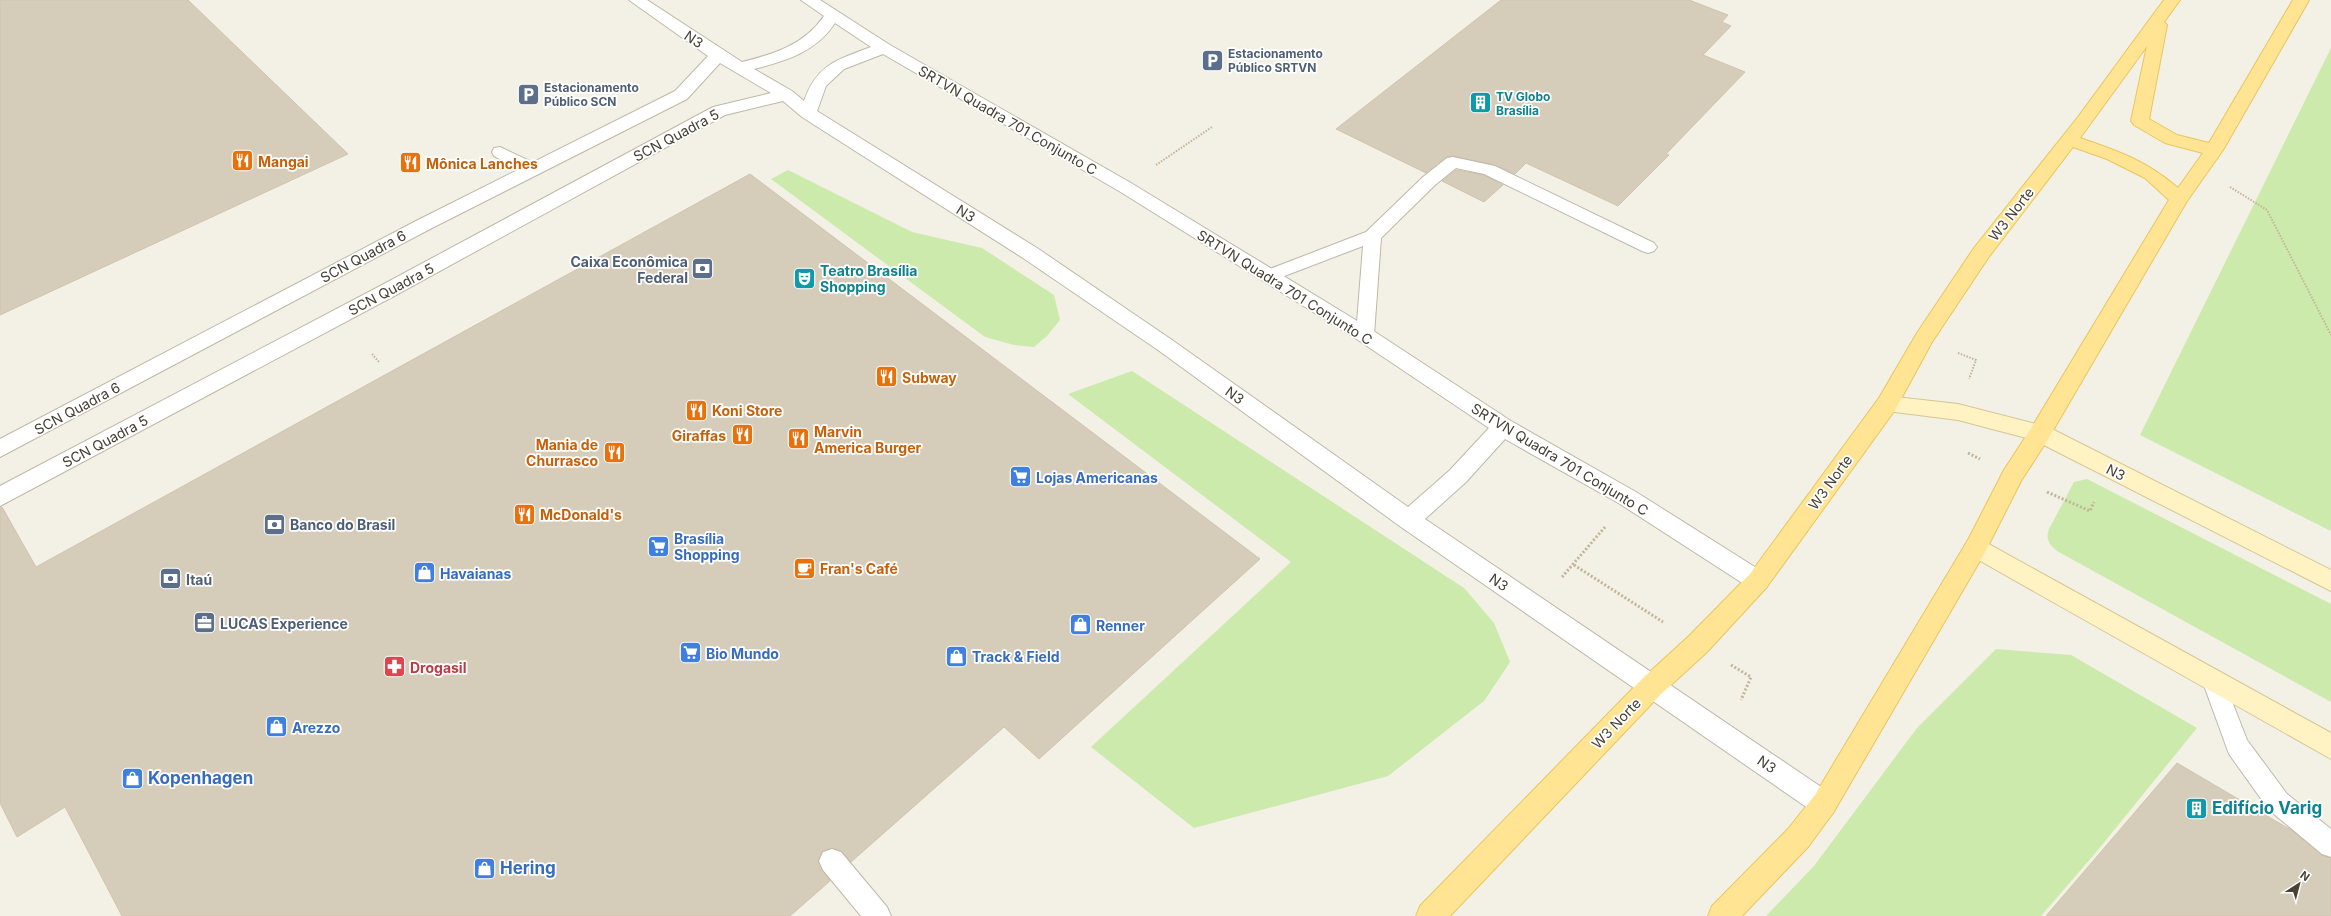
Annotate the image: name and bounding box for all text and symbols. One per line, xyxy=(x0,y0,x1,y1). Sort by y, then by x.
street label: N3 xyxy=(681,27,707,51)
place label: Estacionamento Público SRTVN xyxy=(1228,46,1323,75)
parking icon: Estacionamento Público SRTVN xyxy=(1200,47,1226,73)
street label: SRTVN Quadra 701 Conjunto C xyxy=(916,62,1100,178)
place label: Estacionamento Público SCN xyxy=(544,80,639,109)
parking icon: Estacionamento Público SCN xyxy=(515,81,541,107)
place label: TV Globo Brasília xyxy=(1496,89,1550,118)
building icon: TV Globo Brasília xyxy=(1467,90,1493,116)
street label: SCN Quadra 5 xyxy=(630,105,722,165)
restaurant icon: Mangai xyxy=(229,148,255,174)
restaurant icon: Mônica Lanches xyxy=(398,150,424,176)
place label: Mangai xyxy=(258,153,309,170)
place label: Mônica Lanches xyxy=(426,155,538,172)
street label: W3 Norte xyxy=(1985,184,2037,244)
street label: N3 xyxy=(953,201,979,225)
street label: SCN Quadra 6 xyxy=(317,226,409,286)
street label: SRTVN Quadra 701 Conjunto C xyxy=(1194,226,1376,348)
place label: Caixa Econômica Federal xyxy=(570,253,688,286)
bank icon: Caixa Econômica Federal xyxy=(690,256,716,282)
street label: SCN Quadra 5 xyxy=(345,259,437,319)
place label: Teatro Brasília Shopping xyxy=(820,262,918,295)
theatre icon: Teatro Brasília Shopping xyxy=(792,265,818,291)
restaurant icon: Subway xyxy=(874,364,900,390)
place label: Subway xyxy=(902,369,957,386)
street label: SCN Quadra 6 xyxy=(31,378,123,438)
street label: N3 xyxy=(1222,382,1248,408)
restaurant icon: Koni Store xyxy=(684,397,710,423)
street label: SRTVN Quadra 701 Conjunto C xyxy=(1468,399,1652,519)
place label: Koni Store xyxy=(712,402,782,419)
street label: SCN Quadra 5 xyxy=(59,411,151,471)
restaurant icon: Giraffas xyxy=(729,422,755,448)
place label: Marvin America Burger xyxy=(814,423,922,456)
restaurant icon: Marvin America Burger xyxy=(786,426,812,452)
place label: Giraffas xyxy=(672,427,726,444)
place label: Mania de Churrasco xyxy=(526,436,598,469)
restaurant icon: Mania de Churrasco xyxy=(601,439,627,465)
street label: W3 Norte xyxy=(1804,451,1856,513)
street label: N3 xyxy=(2104,460,2128,484)
supermarket icon: Lojas Americanas xyxy=(1008,464,1034,490)
place label: Lojas Americanas xyxy=(1036,469,1158,486)
restaurant icon: McDonald's xyxy=(512,501,538,527)
place label: McDonald's xyxy=(540,506,622,523)
bank icon: Banco do Brasil xyxy=(261,511,287,537)
place label: Banco do Brasil xyxy=(290,516,395,533)
place label: Brasília Shopping xyxy=(674,530,739,563)
supermarket icon: Brasília Shopping xyxy=(646,533,672,559)
cafe icon: Fran's Café xyxy=(792,555,818,581)
shop icon: Havaianas xyxy=(411,560,437,586)
place label: Fran's Café xyxy=(820,560,898,577)
place label: Havaianas xyxy=(440,565,511,582)
bank icon: Itaú xyxy=(158,566,184,592)
street label: N3 xyxy=(1486,570,1512,594)
place label: Itaú xyxy=(186,571,212,588)
office icon: LUCAS Experience xyxy=(192,610,218,636)
shop icon: Renner xyxy=(1067,612,1093,638)
place label: LUCAS Experience xyxy=(220,615,348,632)
place label: Renner xyxy=(1096,617,1145,634)
supermarket icon: Bio Mundo xyxy=(677,640,703,666)
shop icon: Track & Field xyxy=(943,643,969,669)
place label: Bio Mundo xyxy=(706,645,779,662)
place label: Track & Field xyxy=(972,648,1060,665)
pharmacy icon: Drogasil xyxy=(382,654,408,680)
place label: Drogasil xyxy=(410,659,466,676)
street label: W3 Norte xyxy=(1588,694,1644,752)
shop icon: Arezzo xyxy=(263,714,289,740)
place label: Arezzo xyxy=(292,719,341,736)
street label: N3 xyxy=(1754,752,1780,776)
shop icon: Kopenhagen xyxy=(120,765,146,791)
place label: Kopenhagen xyxy=(148,768,253,788)
building icon: Edifício Varig xyxy=(2183,795,2209,821)
place label: Edifício Varig xyxy=(2212,798,2322,818)
shop icon: Hering xyxy=(472,855,498,881)
place label: Hering xyxy=(500,858,556,878)
north arrow xyxy=(2279,864,2319,904)
text: N xyxy=(2297,868,2312,884)

